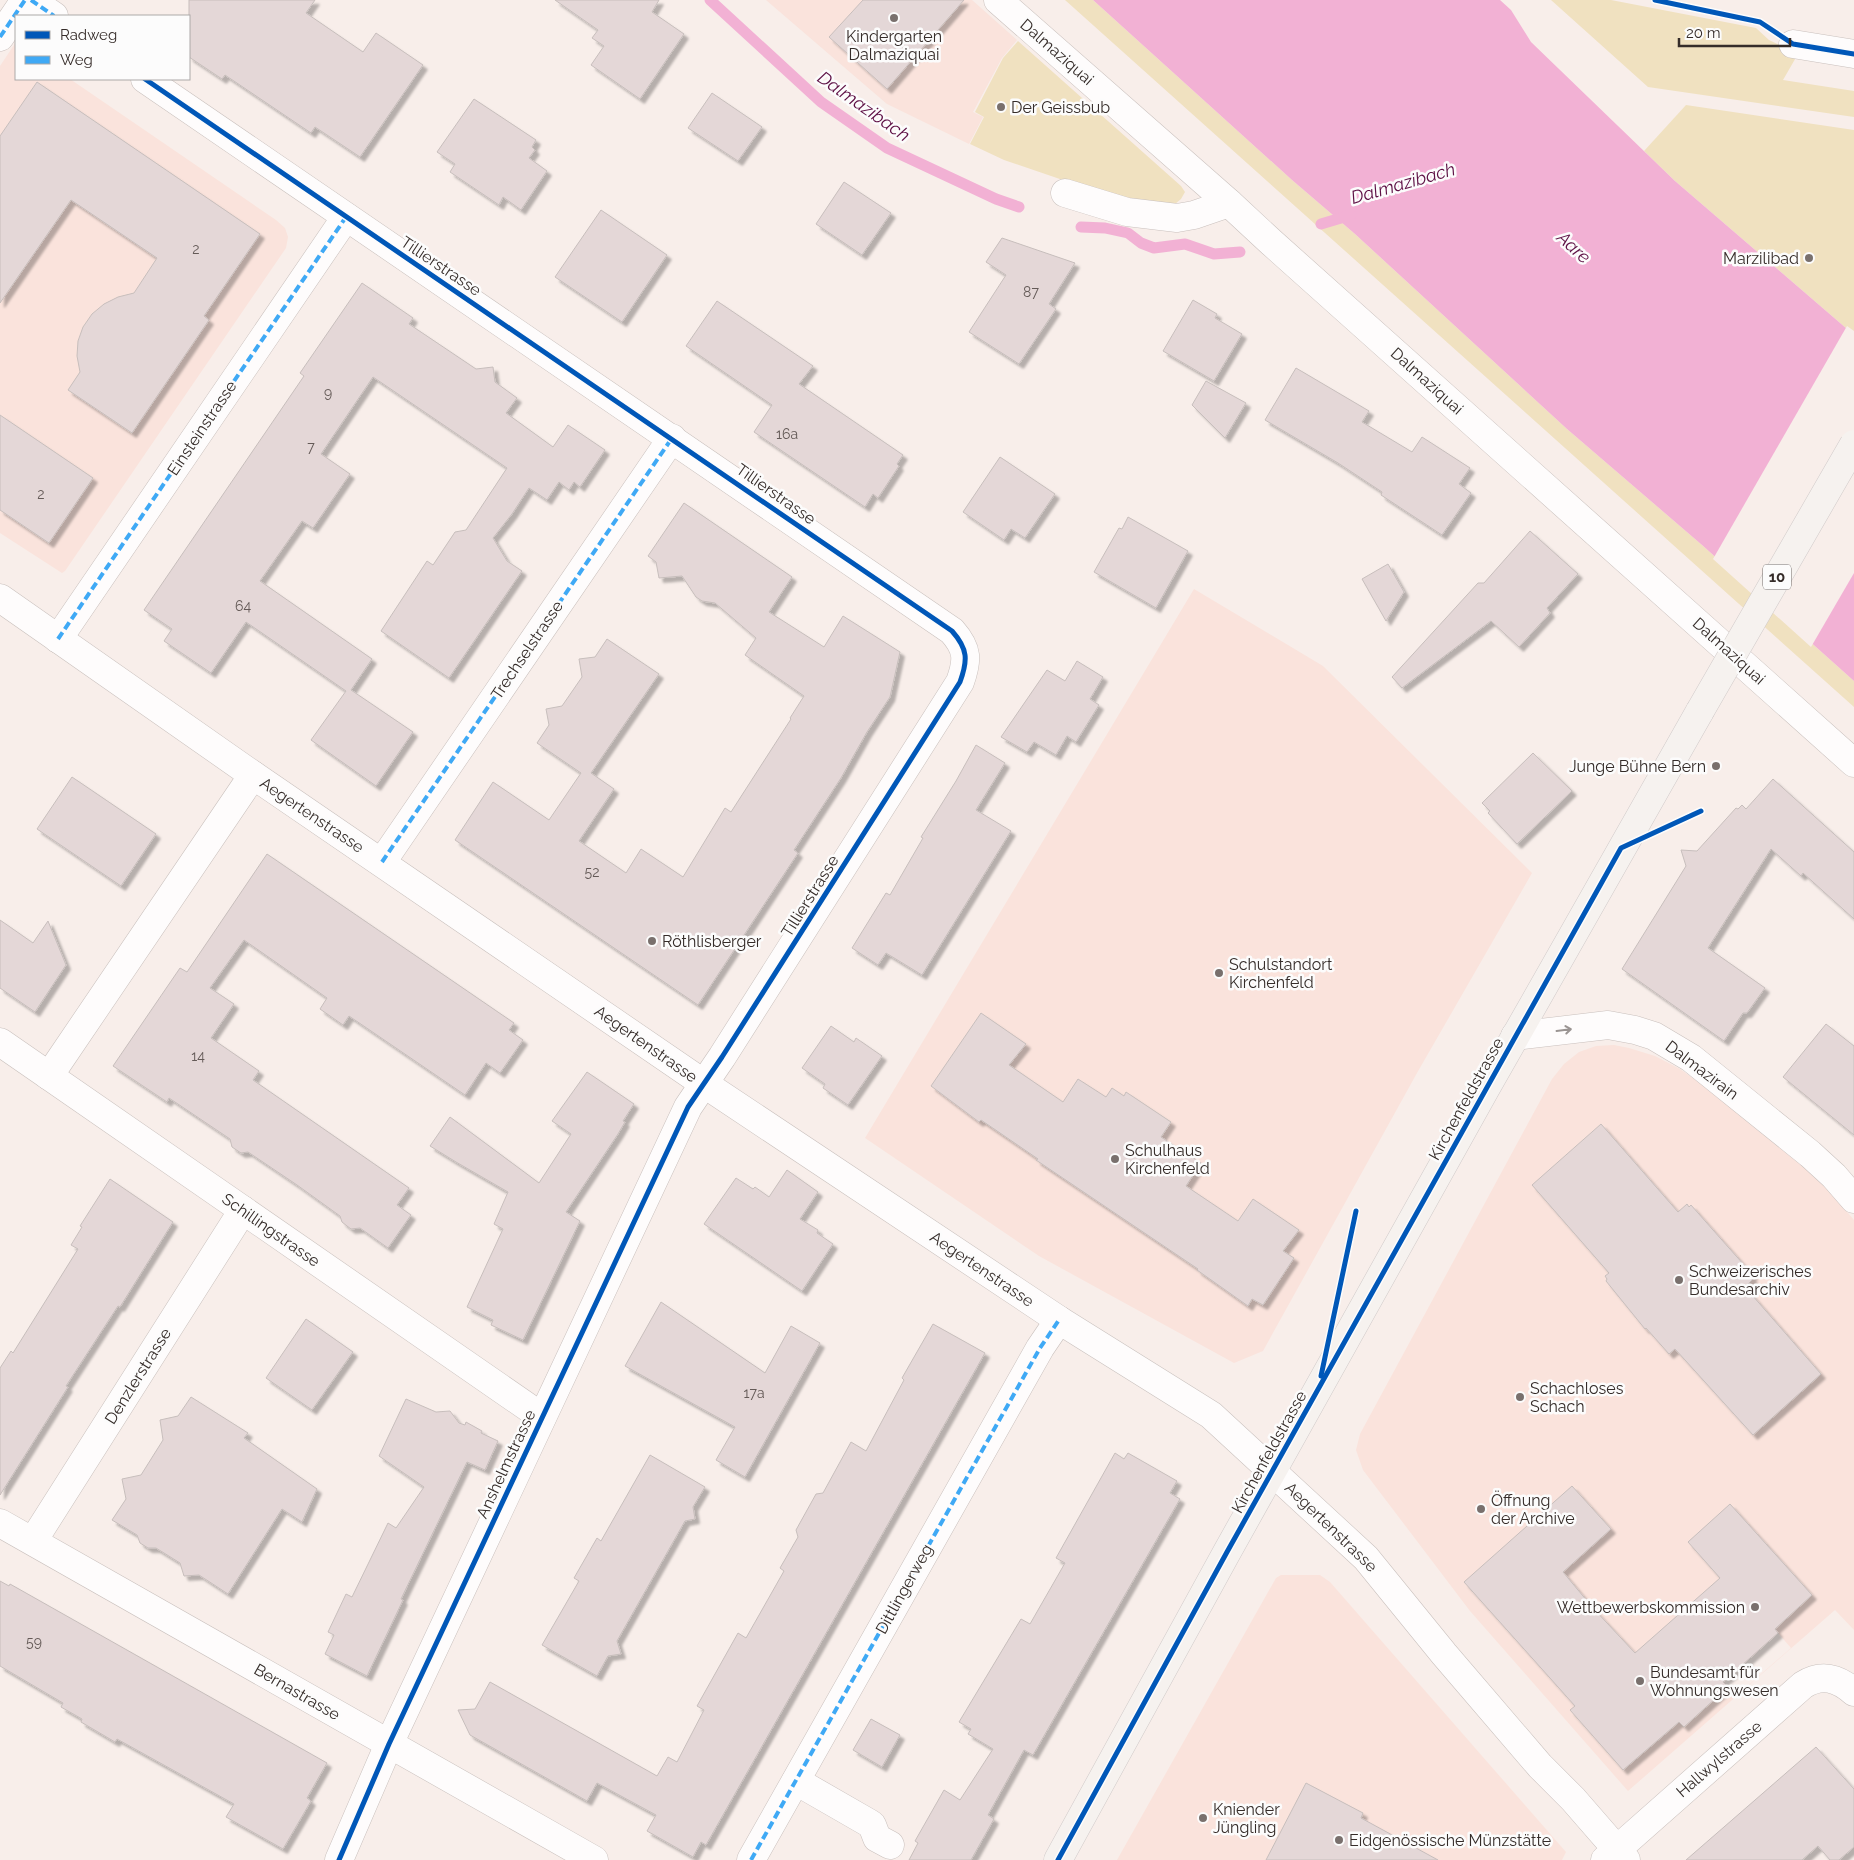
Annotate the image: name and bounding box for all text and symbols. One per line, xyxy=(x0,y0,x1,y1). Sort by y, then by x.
marker: Kindergarten Dalmaziquai xyxy=(888,12,900,24)
legend xyxy=(15,15,190,80)
street label: Dalmaziquai xyxy=(1016,15,1098,89)
scale bar xyxy=(1679,15,1790,47)
text: 20 m xyxy=(1686,24,1721,42)
text: Radweg xyxy=(60,26,117,44)
place label: Kindergarten Dalmaziquai xyxy=(846,27,942,64)
text: Weg xyxy=(60,51,93,69)
water label: Dalmazibach xyxy=(814,67,914,145)
place label: Der Geissbub xyxy=(1011,98,1110,117)
marker: Der Geissbub xyxy=(995,101,1007,113)
water label: Dalmazibach xyxy=(1348,158,1458,208)
water label: Aare xyxy=(1552,226,1595,268)
street label: Tillierstrasse xyxy=(397,232,485,300)
house number: 2 xyxy=(192,241,200,257)
place label: Marzilibad xyxy=(1723,249,1799,268)
marker: Marzilibad xyxy=(1803,252,1815,264)
house number: 87 xyxy=(1023,284,1039,300)
street label: Dalmaziquai xyxy=(1387,344,1467,418)
street label: Einsteinstrasse xyxy=(163,377,241,479)
house number: 9 xyxy=(324,385,332,401)
house number: 16a xyxy=(776,426,798,442)
house number: 7 xyxy=(307,439,315,455)
street label: Tillierstrasse xyxy=(733,460,819,528)
house number: 2 xyxy=(37,486,45,502)
road number: 10 xyxy=(1763,564,1791,590)
street label: Trechselstrasse xyxy=(487,597,567,703)
house number: 64 xyxy=(235,598,251,614)
street label: Dalmaziquai xyxy=(1689,614,1769,688)
place label: Junge Bühne Bern xyxy=(1569,757,1706,776)
marker: Junge Bühne Bern xyxy=(1710,760,1722,772)
street label: Aegertenstrasse xyxy=(257,773,367,857)
street label: Tillierstrasse xyxy=(777,852,843,940)
house number: 52 xyxy=(585,864,599,880)
place label: Röthlisberger xyxy=(662,932,762,951)
marker: Röthlisberger xyxy=(646,935,658,947)
place label: Schulstandort Kirchenfeld xyxy=(1229,955,1333,992)
marker: Schulstandort Kirchenfeld xyxy=(1213,967,1225,979)
street label: Aegertenstrasse xyxy=(591,1002,701,1086)
one-way arrow xyxy=(1555,1024,1571,1034)
street label: Kirchenfeldstrasse xyxy=(1425,1035,1507,1163)
street label: Dalmazirain xyxy=(1662,1036,1742,1104)
house number: 14 xyxy=(191,1048,205,1064)
place label: Schulhaus Kirchenfeld xyxy=(1125,1141,1210,1178)
marker: Schulhaus Kirchenfeld xyxy=(1109,1153,1121,1165)
street label: Schillingstrasse xyxy=(218,1189,324,1271)
street label: Aegertenstrasse xyxy=(927,1227,1037,1311)
place label: Schweizerisches Bundesarchiv xyxy=(1689,1262,1812,1299)
marker: Schweizerisches Bundesarchiv xyxy=(1673,1274,1685,1286)
street label: Denzlerstrasse xyxy=(101,1324,175,1428)
place label: Schachloses Schach xyxy=(1530,1379,1624,1416)
house number: 17a xyxy=(743,1385,765,1401)
street label: Kirchenfeldstrasse xyxy=(1228,1388,1310,1516)
marker: Schachloses Schach xyxy=(1514,1391,1526,1403)
street label: Anshelmstrasse xyxy=(472,1407,540,1521)
street label: Aegertenstrasse xyxy=(1281,1478,1381,1576)
place label: Öffnung der Archive xyxy=(1491,1490,1575,1528)
marker: Öffnung der Archive xyxy=(1475,1503,1487,1515)
street label: Dittlingerweg xyxy=(872,1541,936,1637)
place label: Wettbewerbskommission xyxy=(1557,1598,1745,1617)
marker: Wettbewerbskommission xyxy=(1749,1601,1761,1613)
house number: 59 xyxy=(26,1634,42,1650)
street label: Bernastrasse xyxy=(251,1660,343,1724)
place label: Bundesamt für Wohnungswesen xyxy=(1650,1663,1779,1700)
marker: Bundesamt für Wohnungswesen xyxy=(1634,1675,1646,1687)
street label: Hallwylstrasse xyxy=(1672,1717,1766,1801)
place label: Kniender Jüngling xyxy=(1213,1800,1280,1837)
marker: Kniender Jüngling xyxy=(1197,1812,1209,1824)
place label: Eidgenössische Münzstätte xyxy=(1349,1831,1551,1850)
marker: Eidgenössische Münzstätte xyxy=(1333,1834,1345,1846)

